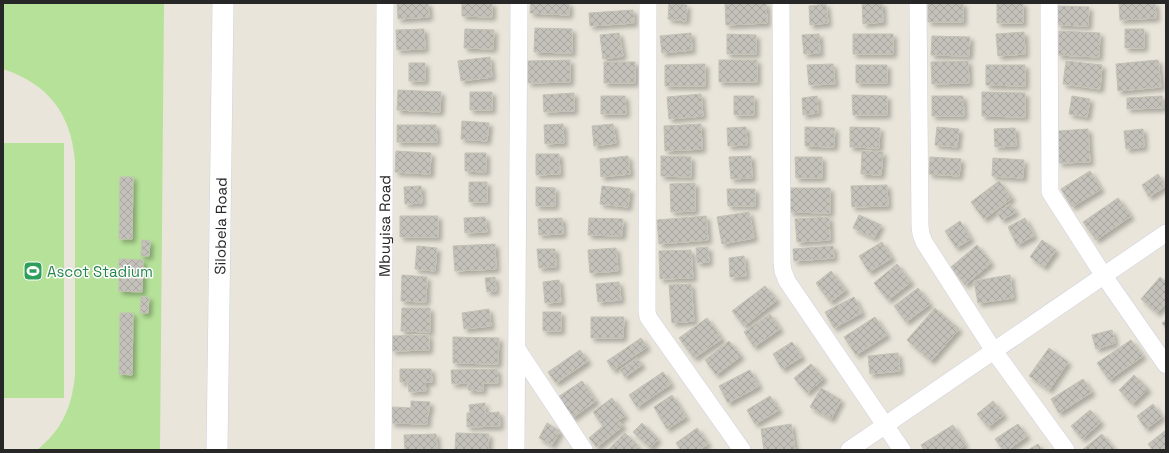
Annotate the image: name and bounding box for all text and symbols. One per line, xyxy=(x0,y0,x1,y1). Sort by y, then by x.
street label: Mbuyisa Road xyxy=(374,175,394,277)
street label: Silobela Road xyxy=(210,177,230,275)
sports icon: Ascot Stadium xyxy=(22,260,44,282)
place label: Ascot Stadium xyxy=(47,262,153,281)

